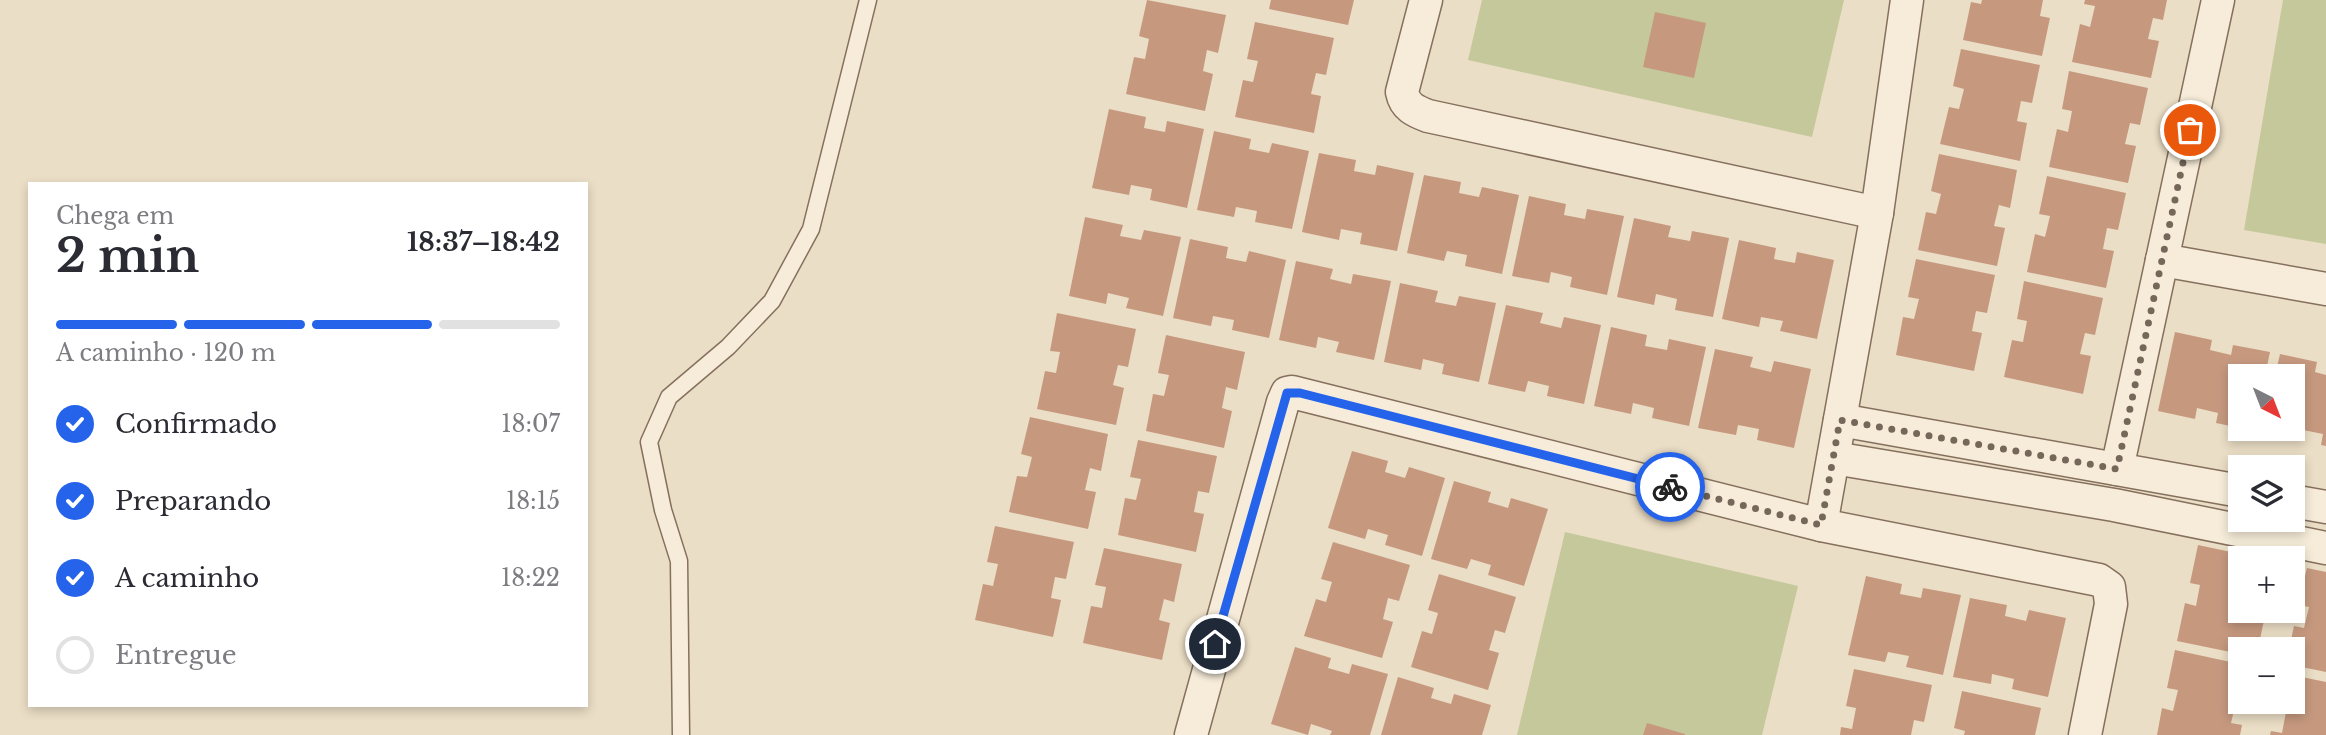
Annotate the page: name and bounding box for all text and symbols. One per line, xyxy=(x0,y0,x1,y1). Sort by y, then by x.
pin xyxy=(2160,100,2220,160)
icon: bag xyxy=(2171,111,2209,149)
text: Chega em xyxy=(56,202,174,230)
text: 18:37–18:42 xyxy=(407,226,560,258)
text: 2 min xyxy=(56,227,199,284)
text: A caminho · 120 m xyxy=(56,339,276,367)
north arrow xyxy=(2228,364,2305,441)
map controls xyxy=(2228,364,2305,714)
icon: check xyxy=(56,405,94,443)
text: Confirmado xyxy=(115,408,277,440)
text: 18:07 xyxy=(501,410,560,438)
courier xyxy=(1635,452,1705,522)
button: layers xyxy=(2228,455,2305,532)
icon: bike xyxy=(1651,468,1689,506)
icon: check xyxy=(56,482,94,520)
text: Preparando xyxy=(115,485,271,517)
text: 18:15 xyxy=(506,487,560,515)
button: + xyxy=(2228,546,2305,623)
icon: check xyxy=(56,559,94,597)
text: A caminho xyxy=(115,562,259,594)
text: 18:22 xyxy=(501,564,560,592)
pin xyxy=(1185,614,1245,674)
icon: home xyxy=(1196,625,1234,663)
button: − xyxy=(2228,637,2305,714)
text: Entregue xyxy=(115,639,237,671)

